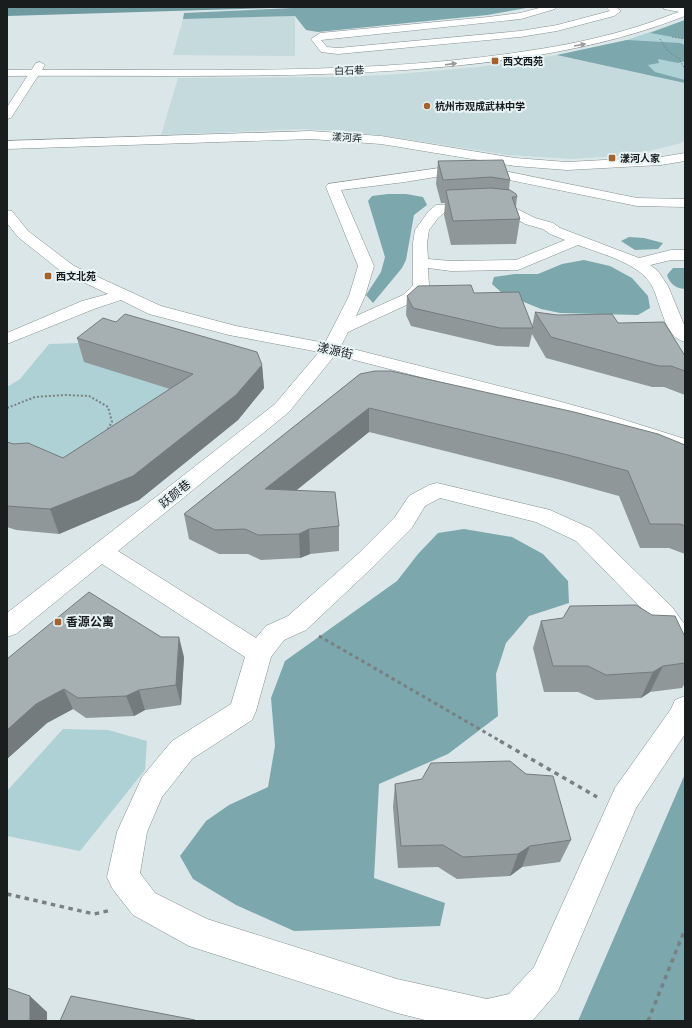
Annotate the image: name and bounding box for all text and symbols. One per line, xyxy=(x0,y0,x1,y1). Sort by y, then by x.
one-way arrow xyxy=(574,42,586,48)
place label: 西文西苑 xyxy=(503,54,543,69)
marker: 西文西苑 xyxy=(490,56,500,66)
one-way arrow xyxy=(445,61,458,67)
street label: 白石巷 xyxy=(334,62,364,79)
place label: 杭州市观成武林中学 xyxy=(435,99,525,114)
marker: 杭州市观成武林中学 xyxy=(422,101,432,111)
street label: 漾河弄 xyxy=(331,129,362,146)
place label: 漾河人家 xyxy=(620,151,660,166)
marker: 漾河人家 xyxy=(607,153,617,163)
place label: 西文北苑 xyxy=(56,269,96,284)
marker: 西文北苑 xyxy=(43,271,53,281)
street label: 漾源街 xyxy=(315,337,355,364)
street label: 跃颜巷 xyxy=(155,475,195,512)
place label: 香源公寓 xyxy=(66,612,114,631)
marker: 香源公寓 xyxy=(53,617,63,627)

